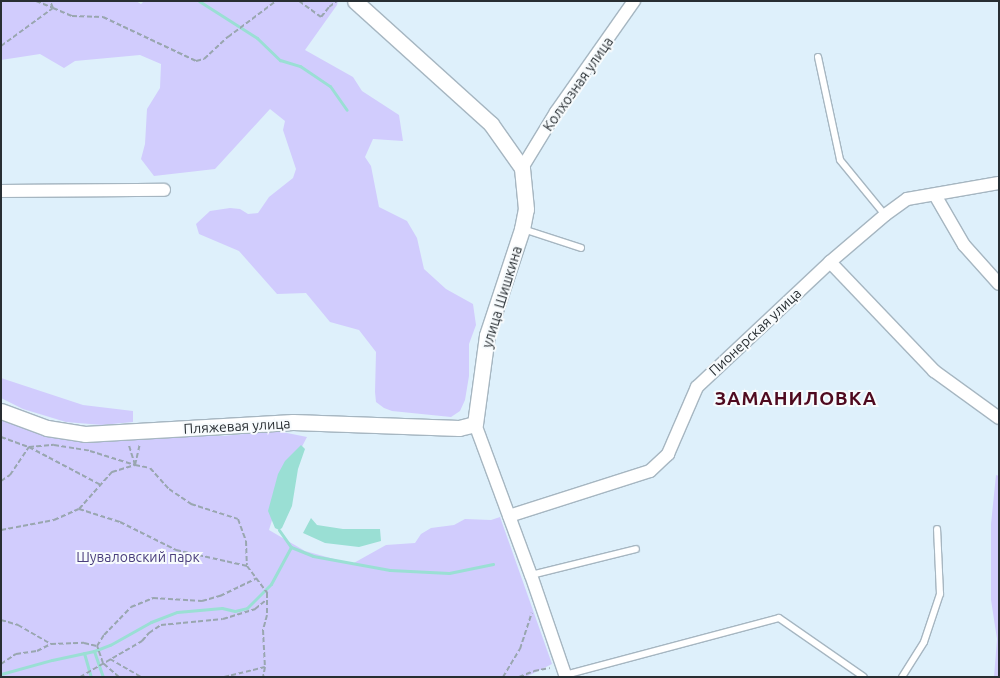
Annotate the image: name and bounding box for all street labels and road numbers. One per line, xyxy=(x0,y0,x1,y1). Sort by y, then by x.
street label: Колхозная улица xyxy=(539,34,617,134)
street label: улица Шишкина xyxy=(479,244,525,350)
street label: Пионерская улица xyxy=(705,285,805,379)
street label: Пляжевая улица xyxy=(183,415,291,437)

